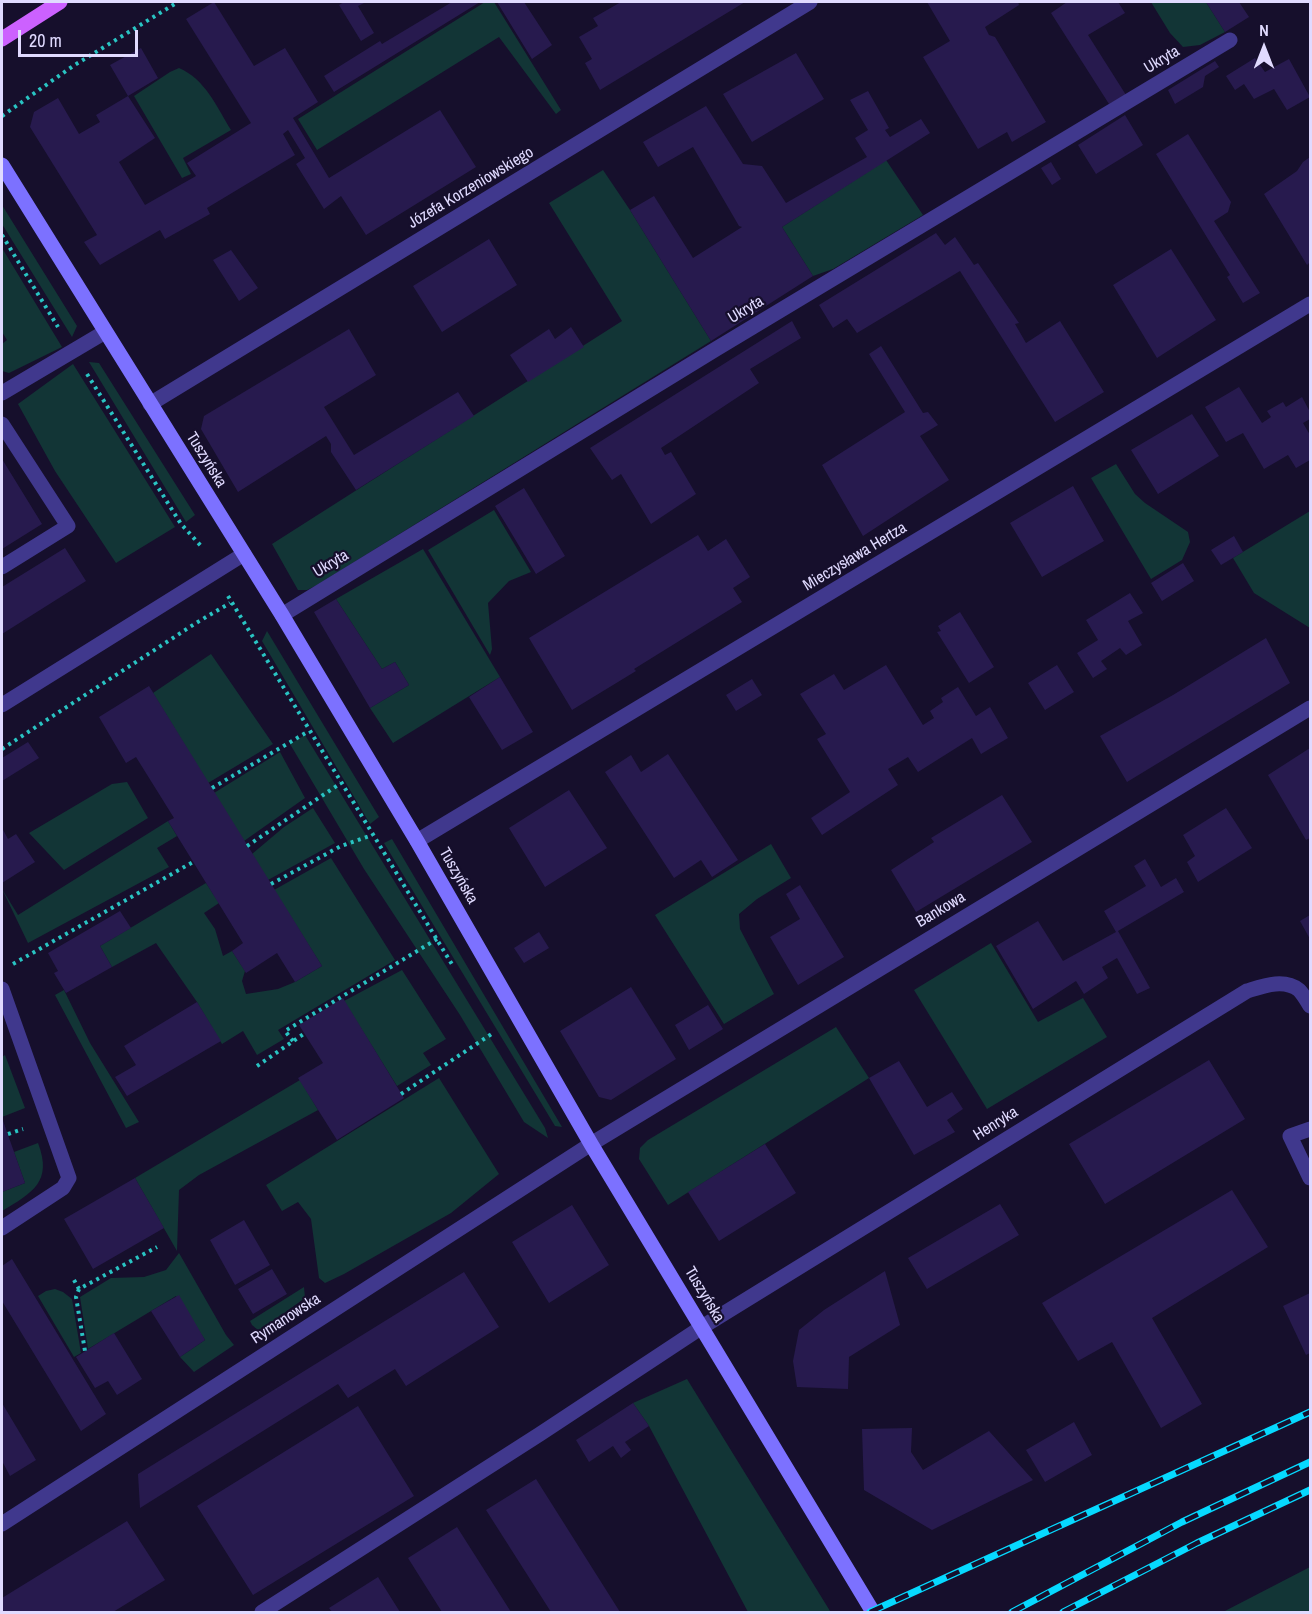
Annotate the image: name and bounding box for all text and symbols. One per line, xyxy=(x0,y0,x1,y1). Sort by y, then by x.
scale bar xyxy=(21,18,141,56)
north arrow xyxy=(1234,18,1294,78)
text: N xyxy=(1259,19,1269,41)
text: 20 m xyxy=(29,28,62,53)
street label: Ukryta xyxy=(1141,42,1183,78)
street label: Józefa Korzeniowskiego xyxy=(405,143,537,233)
street label: Ukryta xyxy=(725,292,767,328)
street label: Tuszyńska xyxy=(182,429,230,491)
street label: Mieczysława Hertza xyxy=(800,519,910,595)
street label: Ukryta xyxy=(310,546,352,582)
street label: Tuszyńska xyxy=(434,845,482,907)
street label: Bankowa xyxy=(913,888,969,932)
street label: Henryka xyxy=(970,1103,1022,1145)
street label: Tuszyńska xyxy=(680,1264,728,1326)
street label: Rymanowska xyxy=(248,1290,324,1348)

